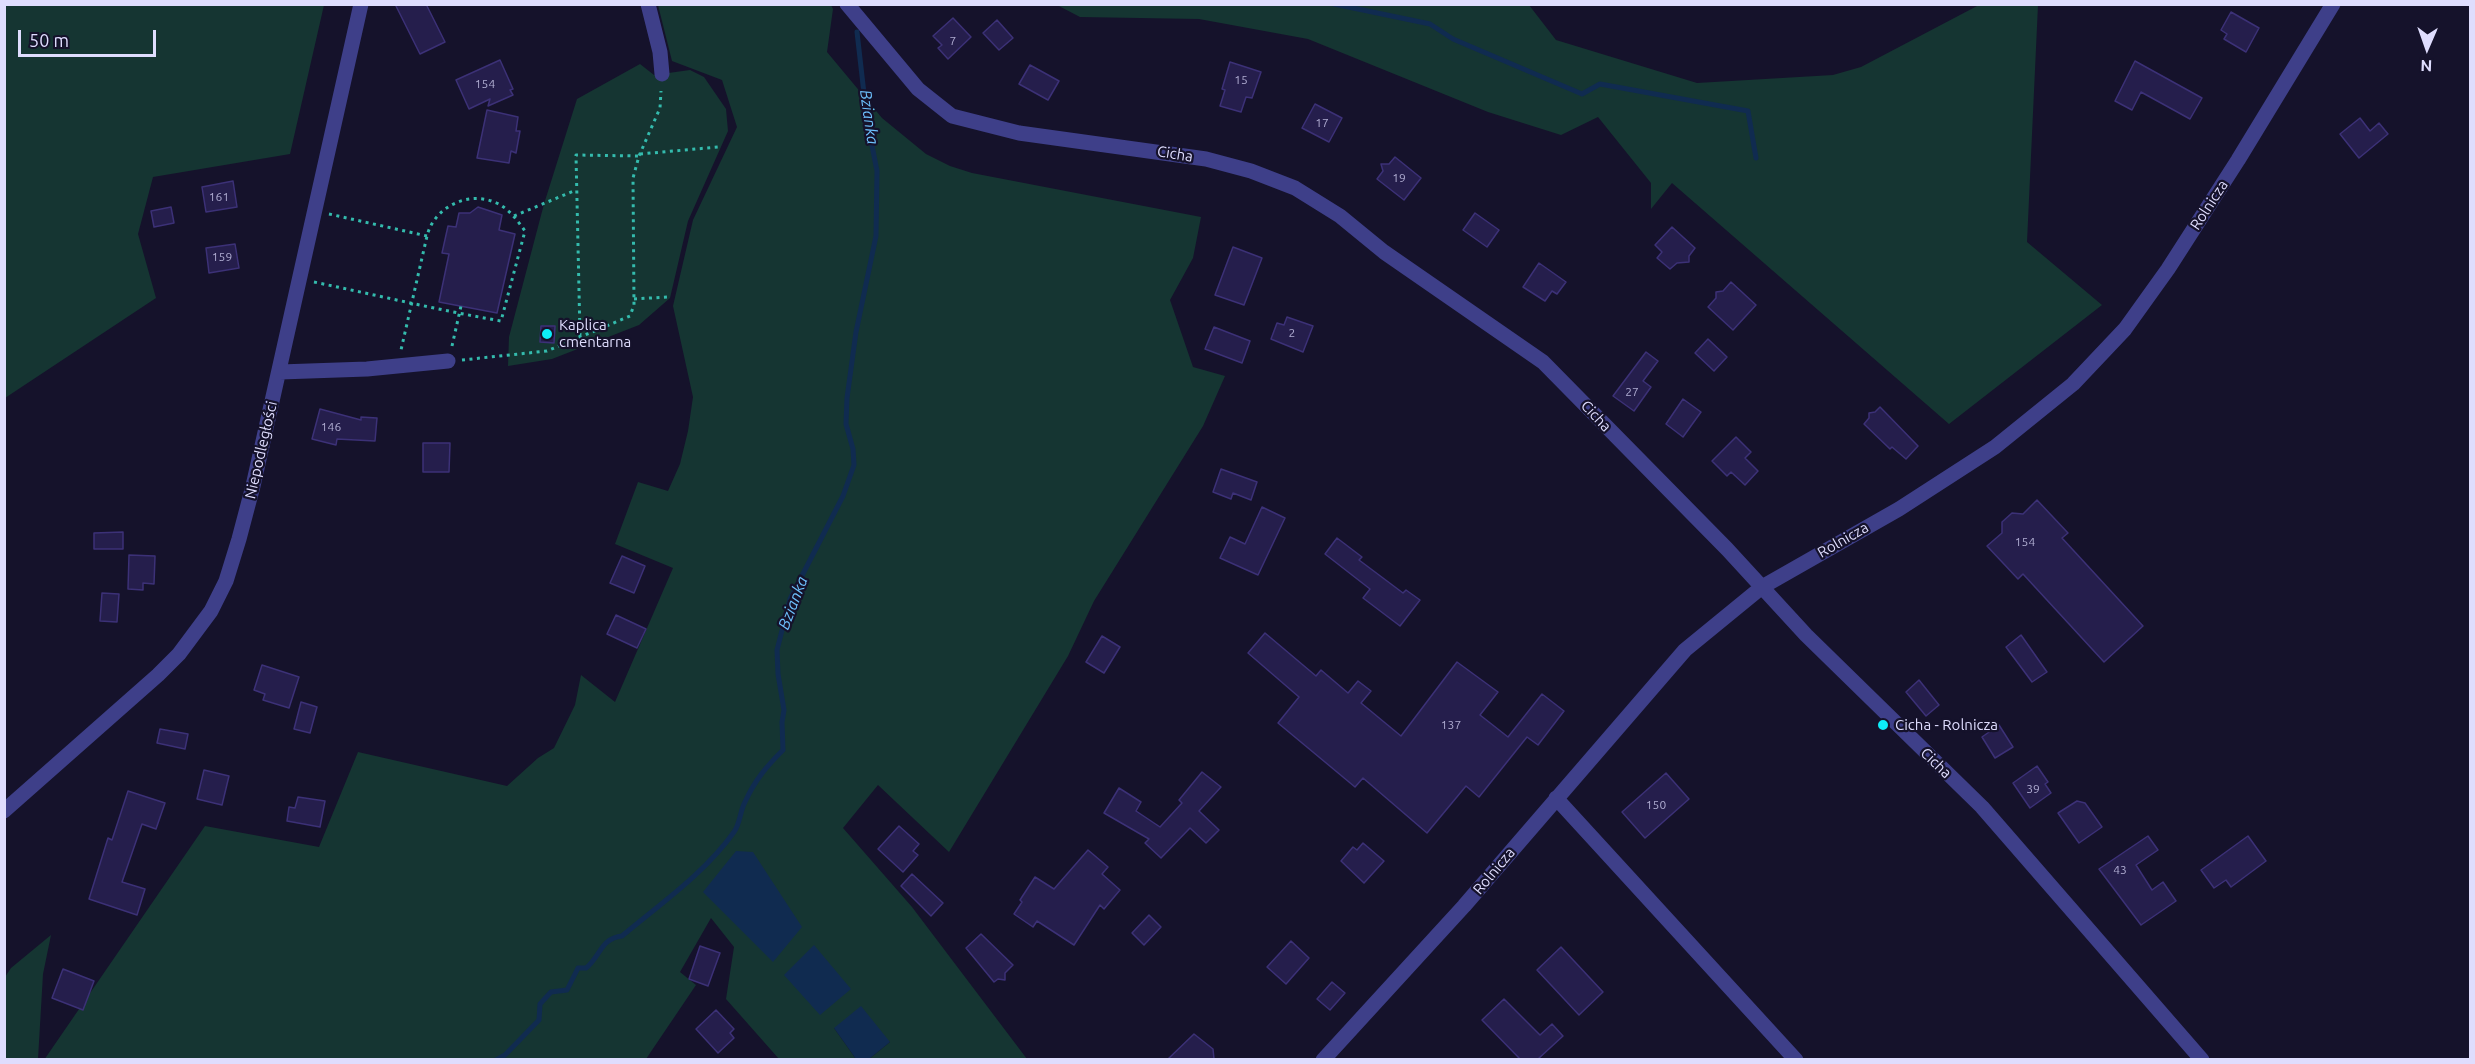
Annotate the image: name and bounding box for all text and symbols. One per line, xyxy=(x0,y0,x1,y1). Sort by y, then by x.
scale bar xyxy=(21,18,159,56)
north arrow xyxy=(2397,18,2457,78)
text: 50 m xyxy=(29,30,69,50)
house number: 7 xyxy=(950,34,956,48)
text: N xyxy=(2420,57,2433,75)
house number: 15 xyxy=(1234,73,1248,87)
house number: 154 xyxy=(475,77,495,91)
water label: Bzianka xyxy=(856,88,882,146)
house number: 17 xyxy=(1315,116,1329,130)
street label: Cicha xyxy=(1156,142,1194,166)
house number: 19 xyxy=(1392,171,1406,185)
street label: Rolnicza xyxy=(2186,177,2232,233)
house number: 161 xyxy=(209,190,229,204)
house number: 159 xyxy=(212,250,232,264)
place label: Kaplica cmentarna xyxy=(559,316,631,351)
house number: 2 xyxy=(1289,326,1295,340)
marker: Kaplica cmentarna xyxy=(540,327,554,341)
house number: 27 xyxy=(1625,385,1639,399)
street label: Cicha xyxy=(1577,397,1615,435)
street label: Niepodległości xyxy=(241,399,281,501)
house number: 146 xyxy=(321,420,341,434)
street label: Rolnicza xyxy=(1814,518,1872,562)
house number: 154 xyxy=(2015,535,2035,549)
water label: Bzianka xyxy=(774,574,812,632)
place label: Cicha - Rolnicza xyxy=(1895,716,1998,734)
house number: 137 xyxy=(1441,718,1461,732)
marker: Cicha - Rolnicza xyxy=(1876,718,1890,732)
street label: Cicha xyxy=(1917,744,1955,782)
house number: 39 xyxy=(2026,782,2040,796)
house number: 150 xyxy=(1646,798,1666,812)
street label: Rolnicza xyxy=(1469,844,1519,898)
house number: 43 xyxy=(2113,863,2127,877)

